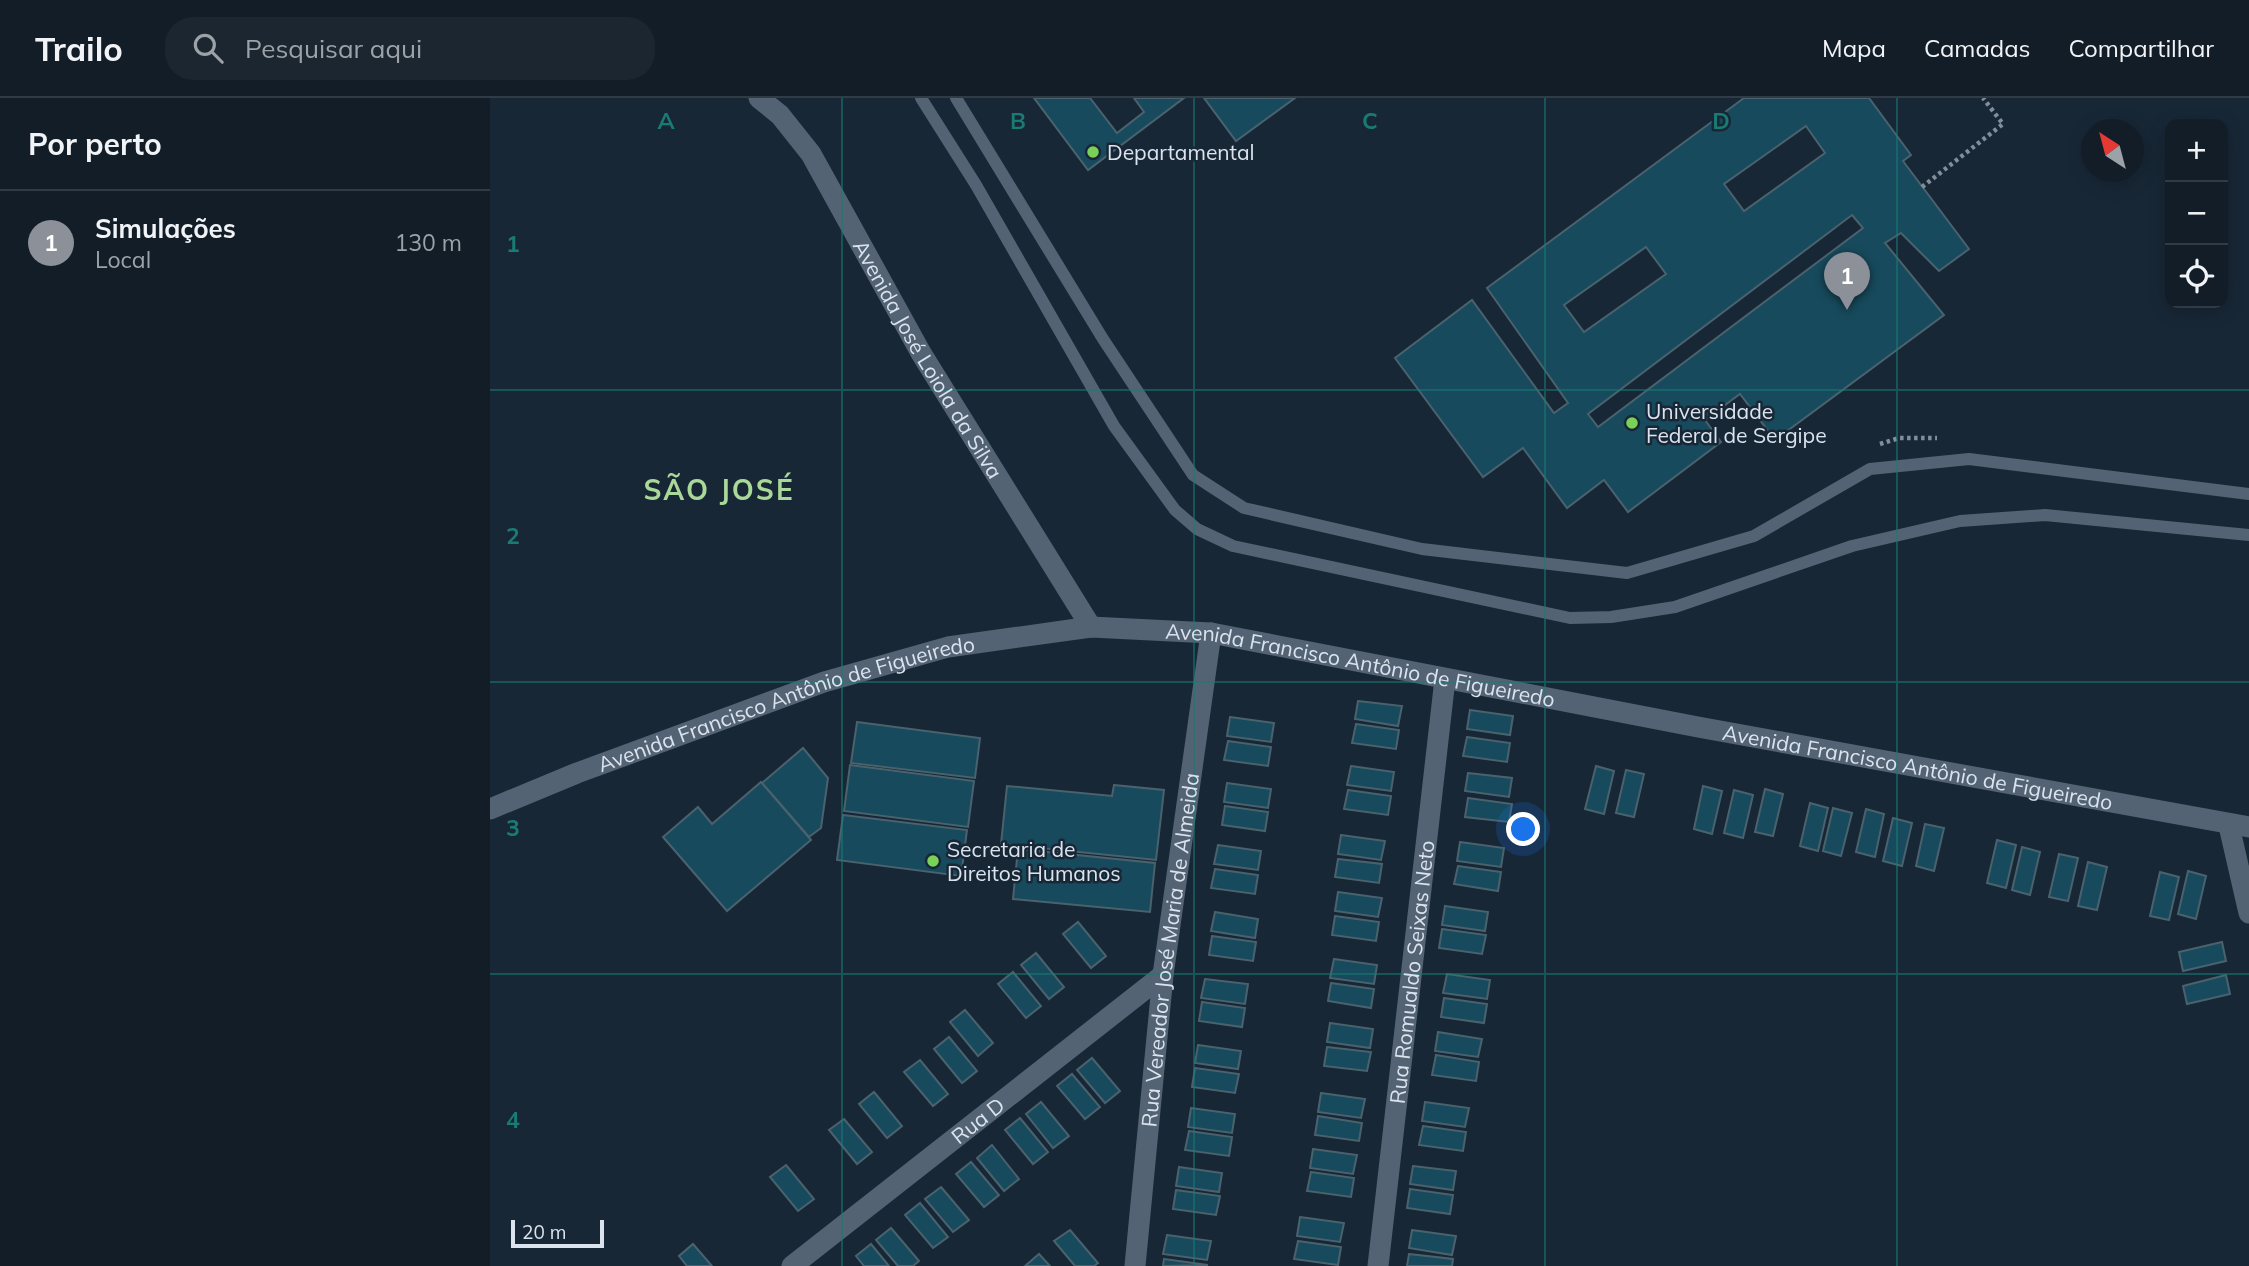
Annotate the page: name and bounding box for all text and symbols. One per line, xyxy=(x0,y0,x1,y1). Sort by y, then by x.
search box xyxy=(165,17,655,80)
text: Trailo xyxy=(35,28,123,69)
icon: search xyxy=(189,29,227,67)
text: Pesquisar aqui xyxy=(245,32,422,65)
text: Mapa xyxy=(1822,33,1886,63)
text: Camadas xyxy=(1924,33,2031,63)
text: Compartilhar xyxy=(2069,33,2214,63)
text: A xyxy=(657,106,675,135)
text: B xyxy=(1010,106,1026,135)
text: C xyxy=(1362,106,1378,135)
text: D xyxy=(1712,106,1730,135)
north arrow xyxy=(2081,119,2144,182)
map controls xyxy=(2165,119,2228,308)
button: + xyxy=(2165,119,2228,182)
text: Por perto xyxy=(28,125,162,163)
place label: Departamental xyxy=(1107,139,1255,165)
marker: Departamental xyxy=(1085,144,1101,160)
button: − xyxy=(2165,182,2228,245)
text: Simulações xyxy=(95,212,236,245)
text: 1 xyxy=(44,228,58,257)
text: 130 m xyxy=(394,228,462,257)
text: 1 xyxy=(506,229,520,258)
street label: Avenida José Loiola da Silva xyxy=(848,235,1008,483)
text: Local xyxy=(95,245,151,274)
button: locate xyxy=(2165,245,2228,308)
pin: 1 xyxy=(1824,252,1870,310)
place label: Universidade Federal de Sergipe xyxy=(1646,398,1827,448)
marker: Universidade Federal de Sergipe xyxy=(1624,415,1640,431)
district label: SÃO JOSÉ xyxy=(643,472,795,507)
text: 2 xyxy=(506,521,520,550)
street label: Avenida Francisco Antônio de Figueiredo xyxy=(1165,618,1557,712)
street label: Avenida Francisco Antônio de Figueiredo xyxy=(594,630,976,777)
street label: Avenida Francisco Antônio de Figueiredo xyxy=(1721,719,2115,815)
street label: Rua Vereador José Maria de Almeida xyxy=(1135,771,1204,1128)
your location xyxy=(1506,812,1540,846)
text: 3 xyxy=(506,813,520,842)
place label: Secretaria de Direitos Humanos xyxy=(947,836,1121,886)
street label: Rua Romualdo Seixas Neto xyxy=(1384,839,1440,1105)
marker: Secretaria de Direitos Humanos xyxy=(925,853,941,869)
street label: Rua D xyxy=(946,1091,1009,1149)
text: 4 xyxy=(506,1105,520,1134)
scale bar xyxy=(511,1217,604,1249)
text: 20 m xyxy=(522,1220,566,1244)

